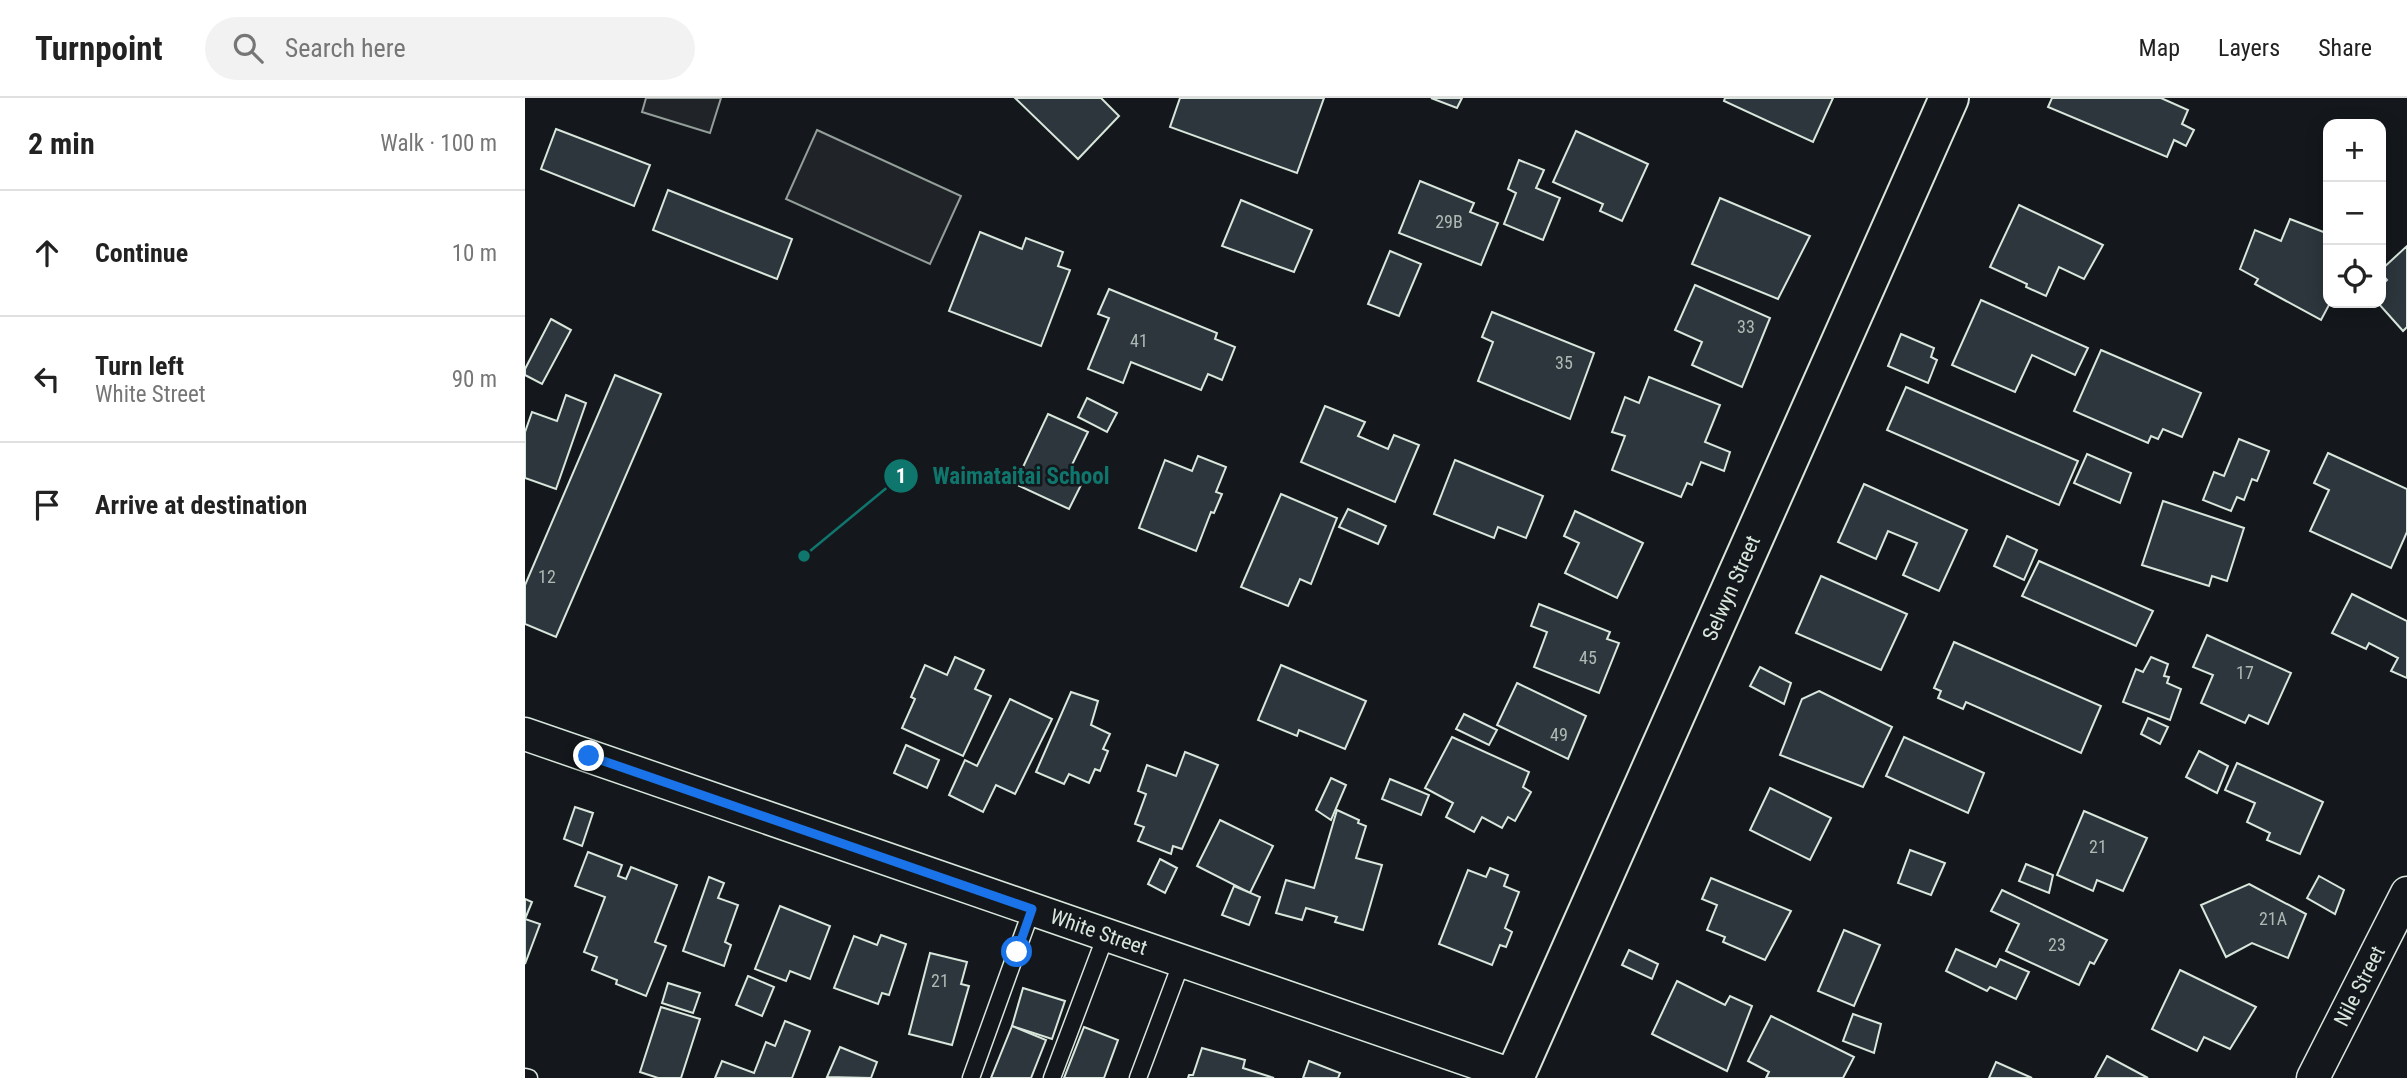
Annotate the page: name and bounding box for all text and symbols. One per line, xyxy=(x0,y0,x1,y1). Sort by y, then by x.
search box xyxy=(205,17,695,80)
text: Turnpoint xyxy=(35,29,163,68)
icon: search xyxy=(229,29,267,67)
text: Search here xyxy=(285,33,406,63)
text: Map xyxy=(2139,34,2180,62)
text: Layers xyxy=(2218,34,2280,62)
text: Share xyxy=(2318,34,2372,62)
map controls xyxy=(2323,119,2386,308)
button: + xyxy=(2323,119,2386,182)
text: 2 min xyxy=(28,126,95,161)
text: Walk · 100 m xyxy=(380,130,497,157)
button: − xyxy=(2323,182,2386,245)
house number: 29B xyxy=(1435,211,1463,232)
icon: ahead xyxy=(28,234,66,272)
text: Continue xyxy=(95,238,188,268)
text: 10 m xyxy=(452,240,497,267)
button: locate xyxy=(2323,245,2386,308)
house number: 33 xyxy=(1737,316,1755,337)
house number: 41 xyxy=(1130,330,1148,351)
text: Turn left xyxy=(95,351,184,381)
house number: 35 xyxy=(1555,352,1573,373)
icon: left xyxy=(28,360,66,398)
text: 90 m xyxy=(452,366,497,393)
text: White Street xyxy=(95,381,206,408)
callout: Waimataitai School xyxy=(884,454,1124,498)
text: Waimataitai School xyxy=(932,463,1110,490)
text: 1 xyxy=(896,464,906,488)
icon: arrive xyxy=(28,486,66,524)
text: Arrive at destination xyxy=(95,490,307,520)
street label: Selwyn Street xyxy=(1698,532,1765,644)
house number: 12 xyxy=(538,566,556,587)
house number: 45 xyxy=(1579,647,1597,668)
house number: 17 xyxy=(2236,662,2254,683)
house number: 49 xyxy=(1550,724,1568,745)
route end xyxy=(573,740,604,771)
house number: 21 xyxy=(2089,836,2107,857)
street label: White Street xyxy=(1047,904,1150,960)
house number: 21A xyxy=(2259,908,2288,929)
house number: 23 xyxy=(2048,934,2066,955)
route start xyxy=(1001,936,1032,967)
street label: Nile Street xyxy=(2329,942,2390,1030)
house number: 21 xyxy=(931,970,949,991)

